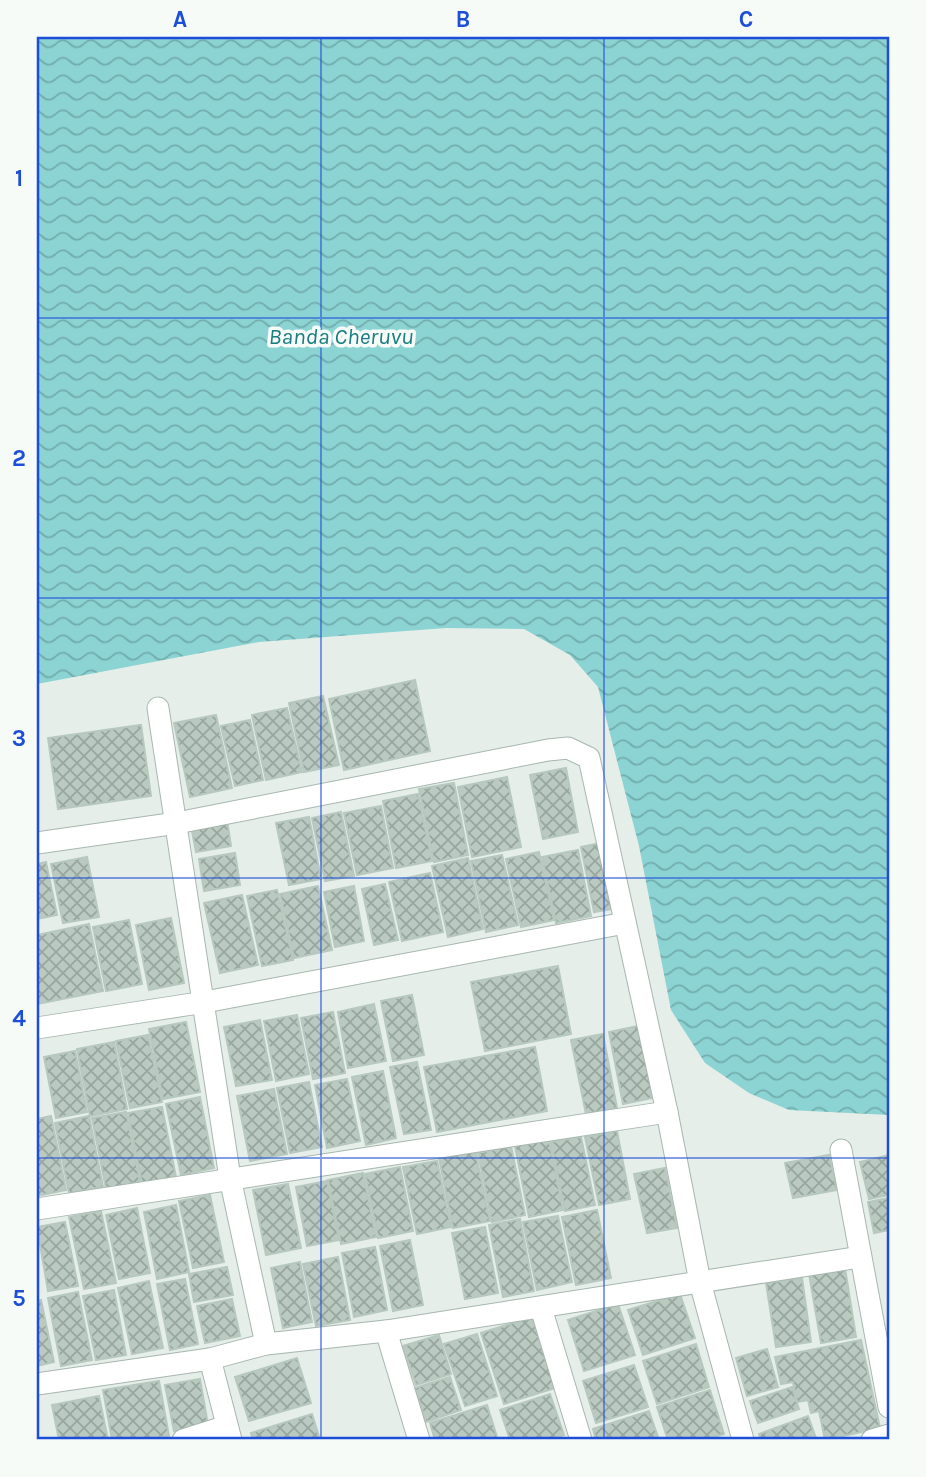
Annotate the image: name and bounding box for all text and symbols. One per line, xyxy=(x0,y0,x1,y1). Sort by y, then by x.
text: A xyxy=(173,6,187,33)
text: B xyxy=(456,6,470,33)
text: C xyxy=(739,6,753,33)
text: 1 xyxy=(15,165,23,192)
water label: Banda Cheruvu xyxy=(268,323,414,350)
text: 2 xyxy=(12,445,26,472)
text: 3 xyxy=(12,725,26,752)
text: 4 xyxy=(12,1005,26,1032)
text: 5 xyxy=(12,1285,26,1312)

